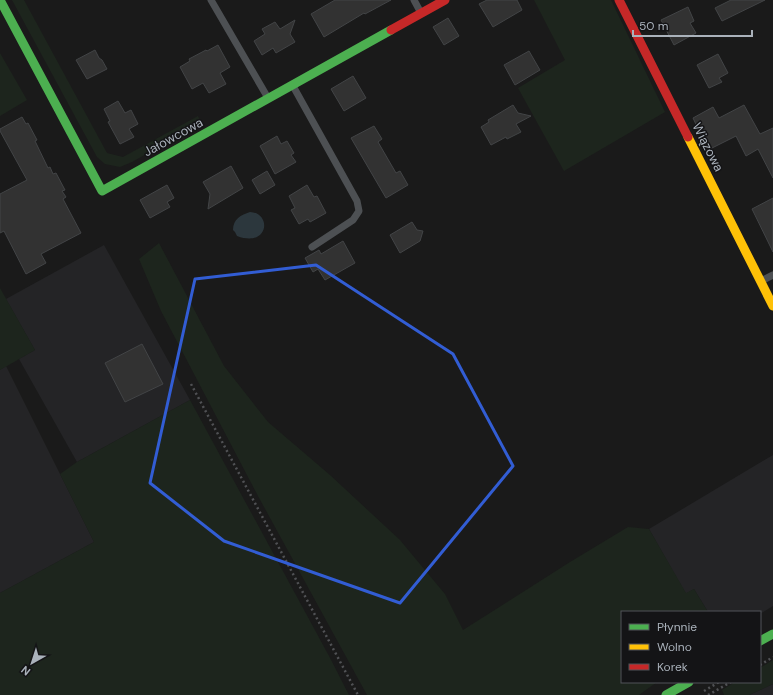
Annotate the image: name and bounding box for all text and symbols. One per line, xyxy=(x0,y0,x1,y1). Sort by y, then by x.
scale bar xyxy=(633,12,752,38)
text: 50 m xyxy=(639,18,668,34)
street label: Jałowcowa xyxy=(140,114,206,160)
street label: Wiązowa xyxy=(688,120,728,174)
legend xyxy=(621,611,761,683)
text: Płynnie xyxy=(657,619,697,635)
text: Wolno xyxy=(657,639,692,655)
north arrow xyxy=(12,643,52,683)
text: Korek xyxy=(657,659,688,675)
text: N xyxy=(18,663,33,679)

